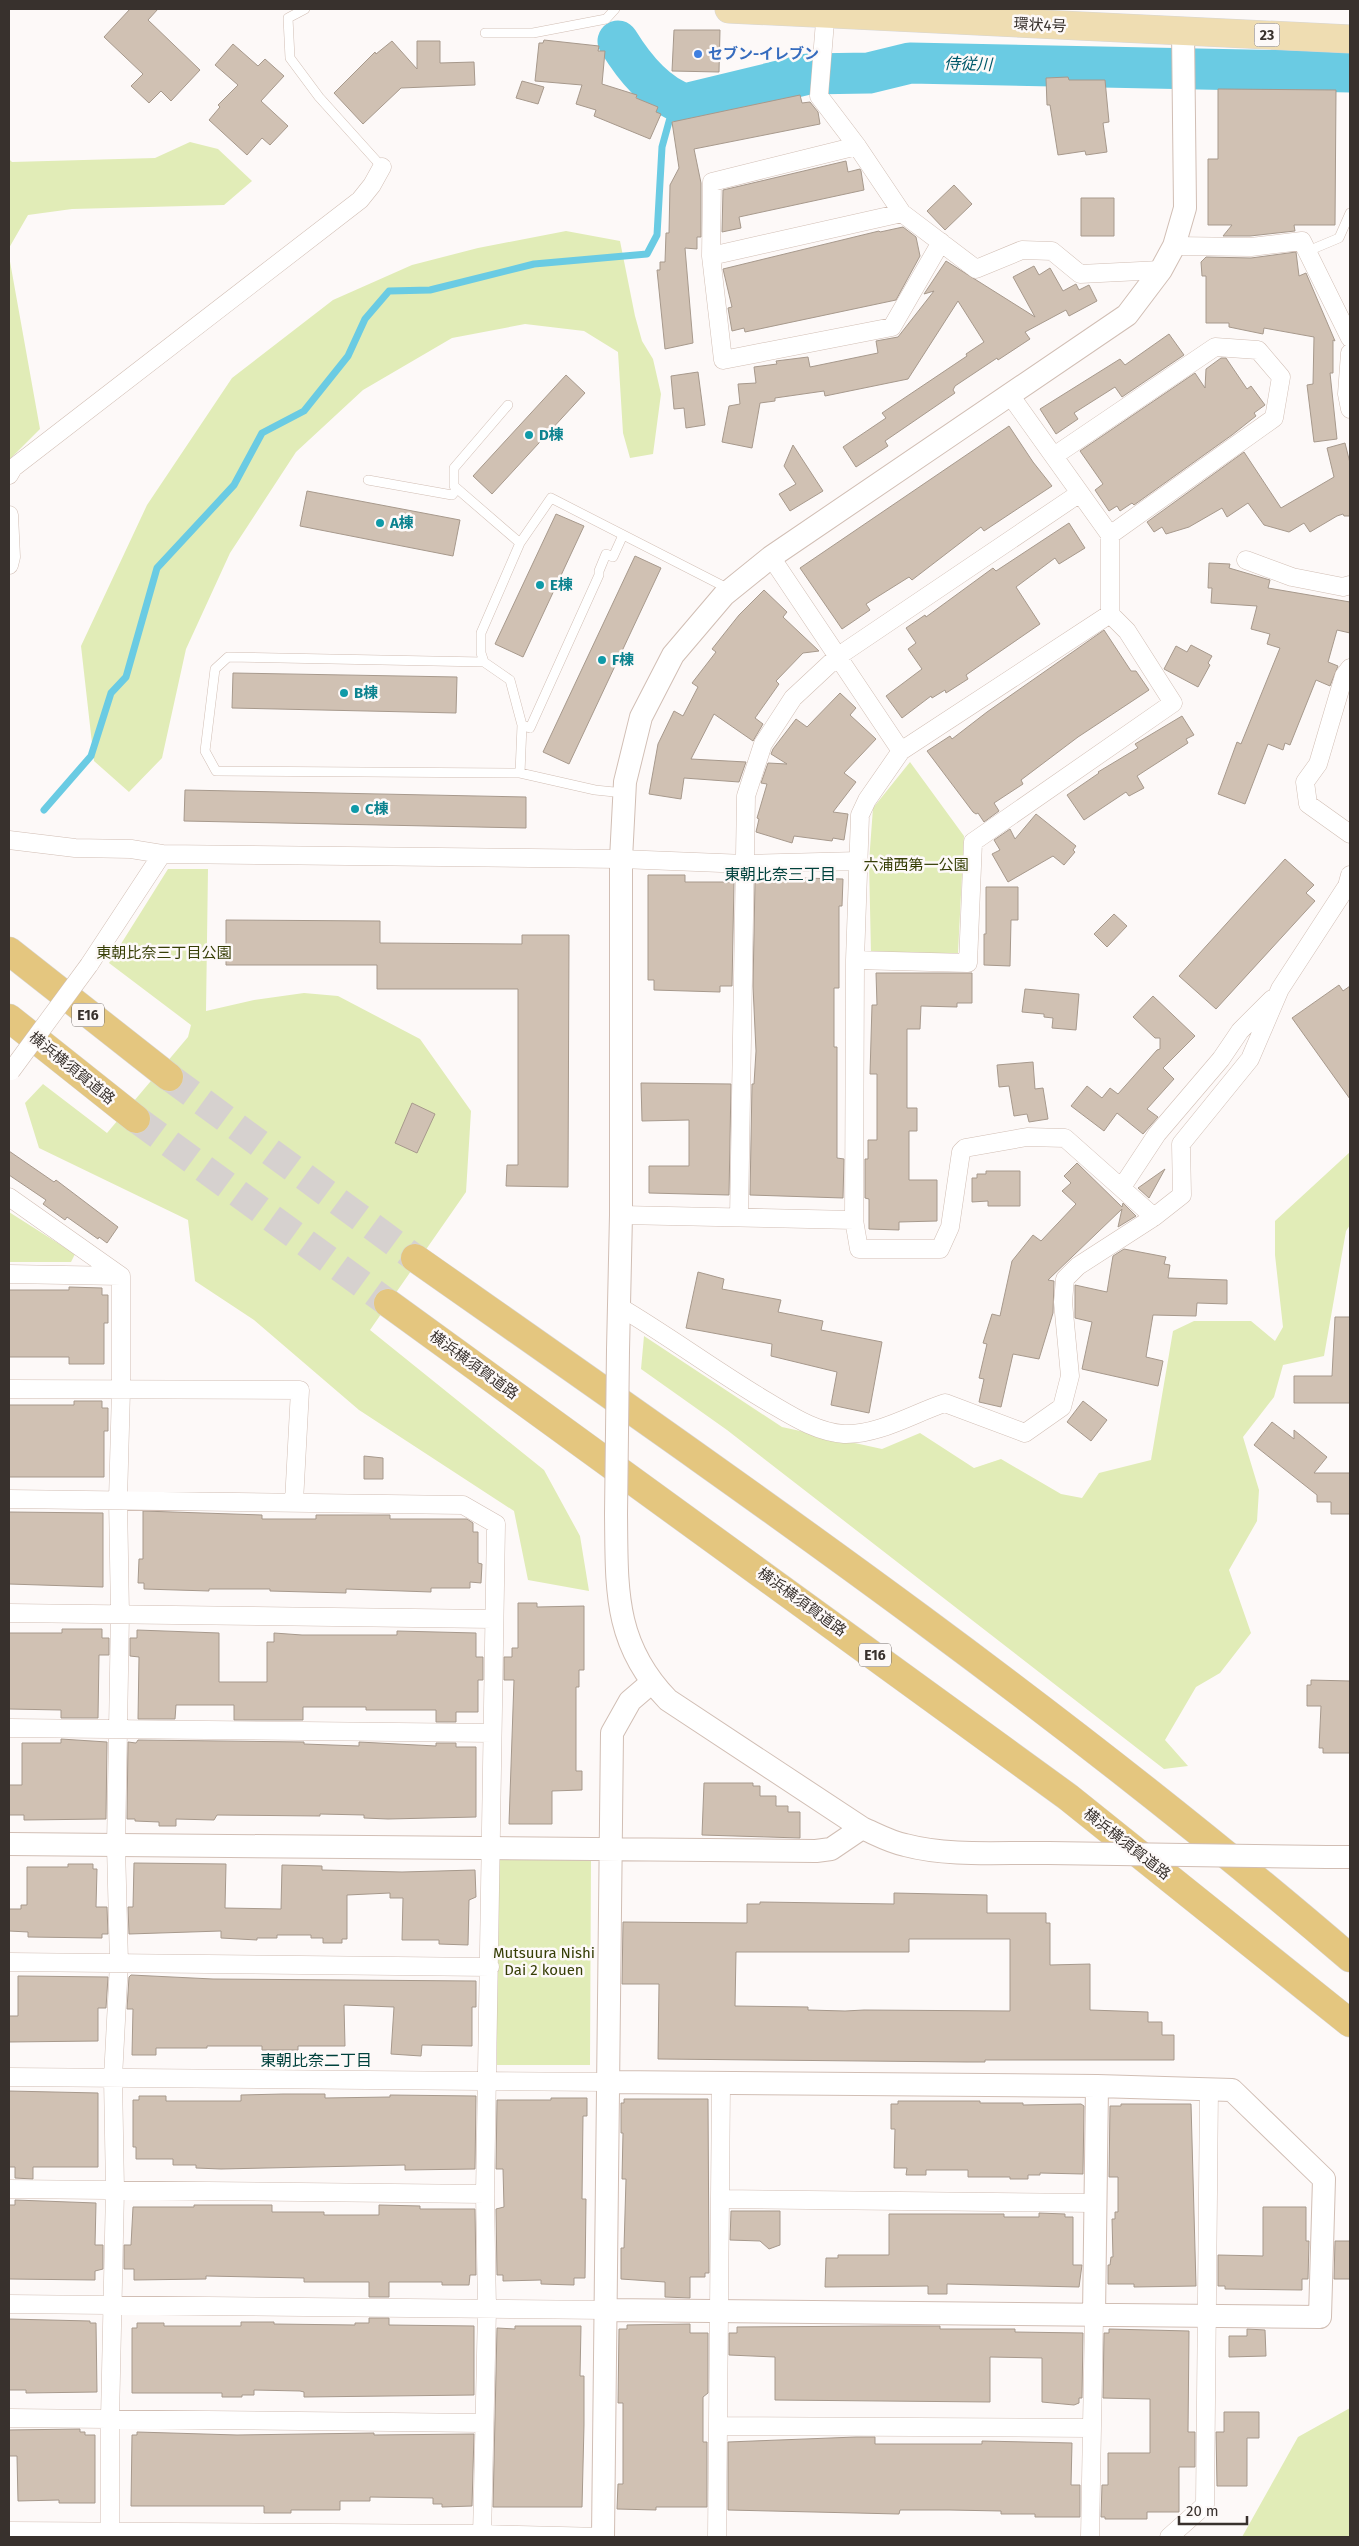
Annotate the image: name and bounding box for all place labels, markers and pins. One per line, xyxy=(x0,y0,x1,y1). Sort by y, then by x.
place label: セブン-イレブン xyxy=(708,45,819,63)
marker: セブン-イレブン xyxy=(692,48,704,60)
place label: D棟 xyxy=(539,426,564,444)
marker: D棟 xyxy=(523,429,535,441)
place label: A棟 xyxy=(389,514,414,532)
marker: A棟 xyxy=(374,517,386,529)
place label: E棟 xyxy=(550,576,573,594)
marker: E棟 xyxy=(534,579,546,591)
place label: F棟 xyxy=(612,651,634,669)
marker: F棟 xyxy=(596,654,608,666)
place label: B棟 xyxy=(354,684,378,702)
marker: B棟 xyxy=(338,687,350,699)
place label: C棟 xyxy=(365,800,389,818)
marker: C棟 xyxy=(349,803,361,815)

